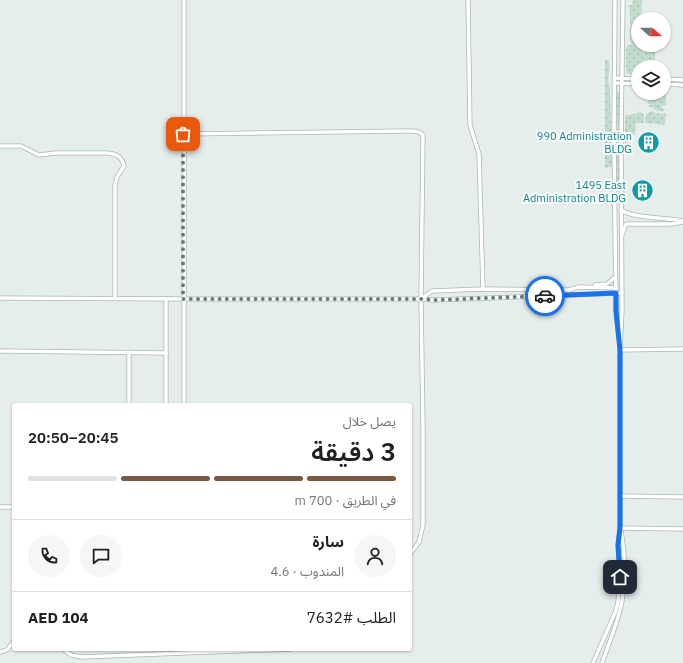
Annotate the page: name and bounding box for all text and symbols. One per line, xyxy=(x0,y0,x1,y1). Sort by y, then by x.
north arrow xyxy=(631,12,671,52)
map controls xyxy=(631,12,671,100)
button: layers xyxy=(631,60,671,100)
pin xyxy=(166,117,200,151)
icon: bag xyxy=(172,123,194,145)
place label: 990 Administration BLDG xyxy=(537,129,632,156)
building icon: 990 Administration BLDG xyxy=(635,129,661,155)
place label: 1495 East Administration BLDG xyxy=(523,178,626,205)
building icon: 1495 East Administration BLDG xyxy=(629,178,655,204)
courier xyxy=(525,276,565,316)
icon: car xyxy=(534,285,556,307)
text: يصل خلال xyxy=(343,413,396,430)
text: 20:45–20:50 xyxy=(28,428,118,447)
text: 3 دقيقة xyxy=(311,434,396,468)
text: في الطريق · 700 m xyxy=(294,492,396,509)
text: سارة xyxy=(312,532,344,551)
button: phone xyxy=(28,535,70,577)
button: chat xyxy=(80,535,122,577)
button: person xyxy=(354,535,396,577)
pin xyxy=(603,560,637,594)
text: المندوب · 4.6 xyxy=(270,563,344,580)
icon: home xyxy=(609,566,631,588)
text: AED 104 xyxy=(28,608,88,627)
text: الطلب #7632 xyxy=(307,608,396,627)

